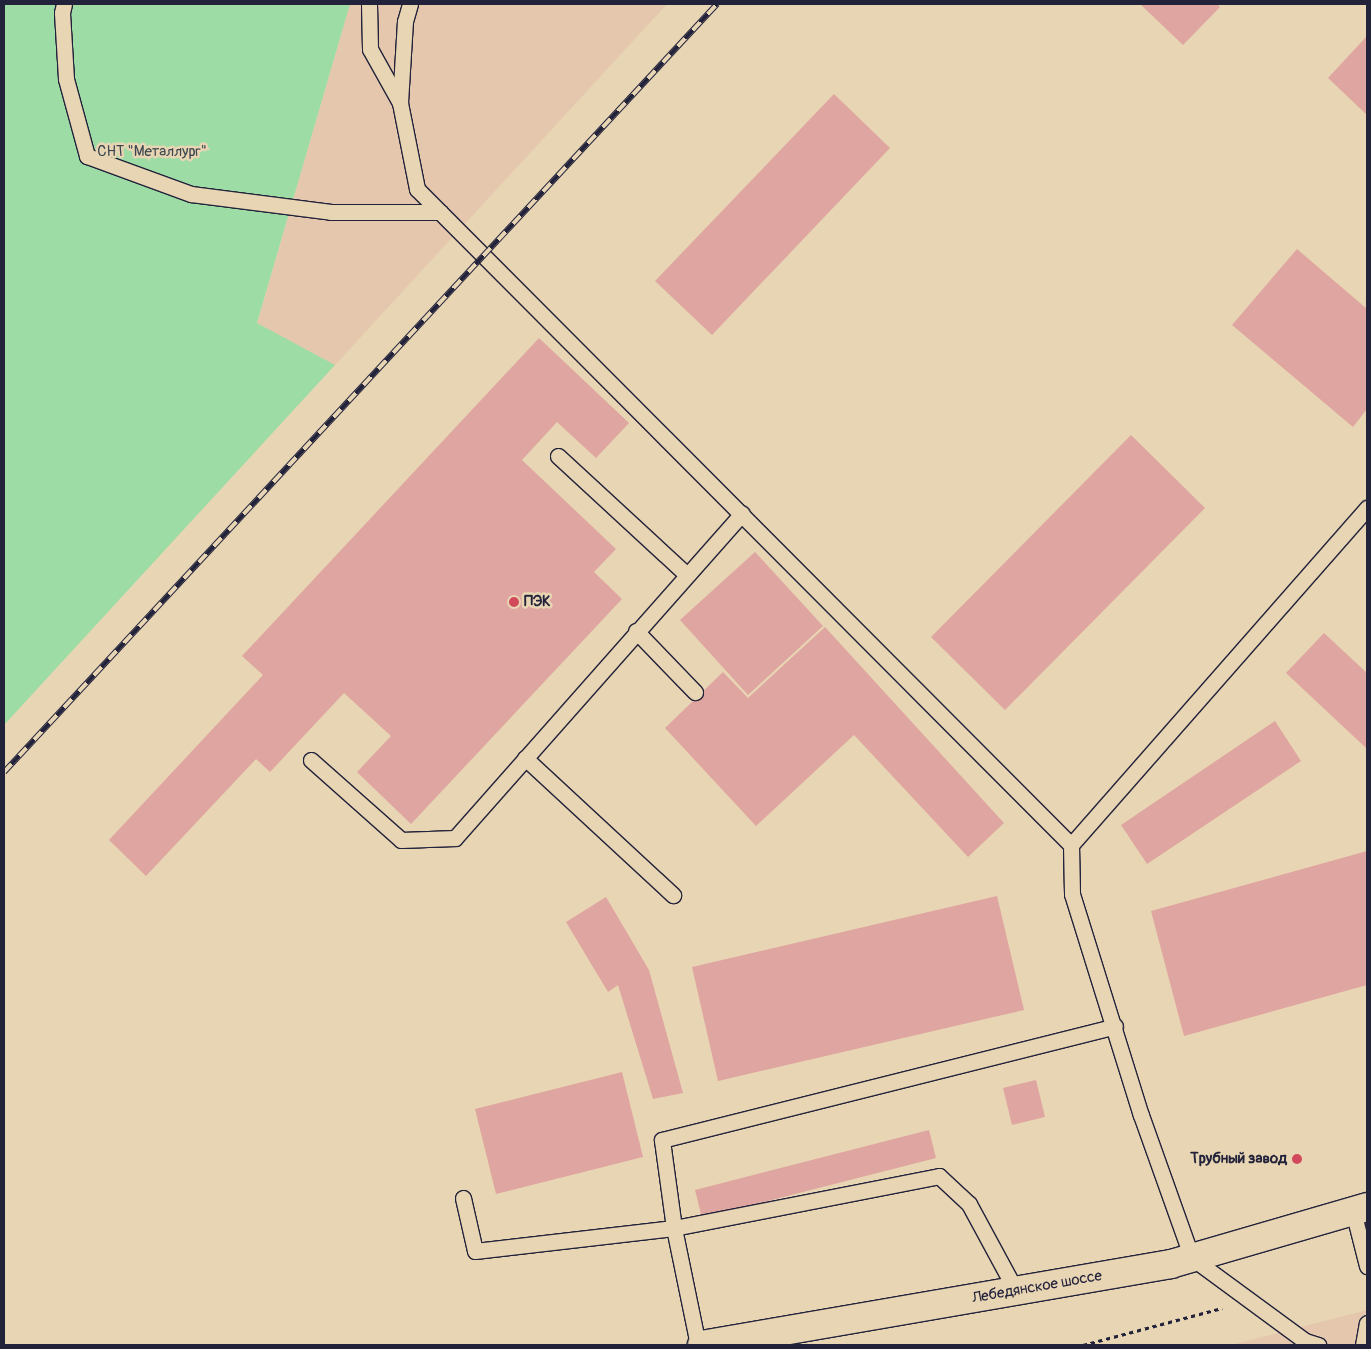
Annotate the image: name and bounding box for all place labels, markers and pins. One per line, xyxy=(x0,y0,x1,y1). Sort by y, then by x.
place label: ПЭК xyxy=(524,593,551,611)
marker: ПЭК xyxy=(508,596,520,608)
place label: Трубный завод xyxy=(1190,1150,1287,1168)
marker: Трубный завод xyxy=(1291,1153,1303,1165)

